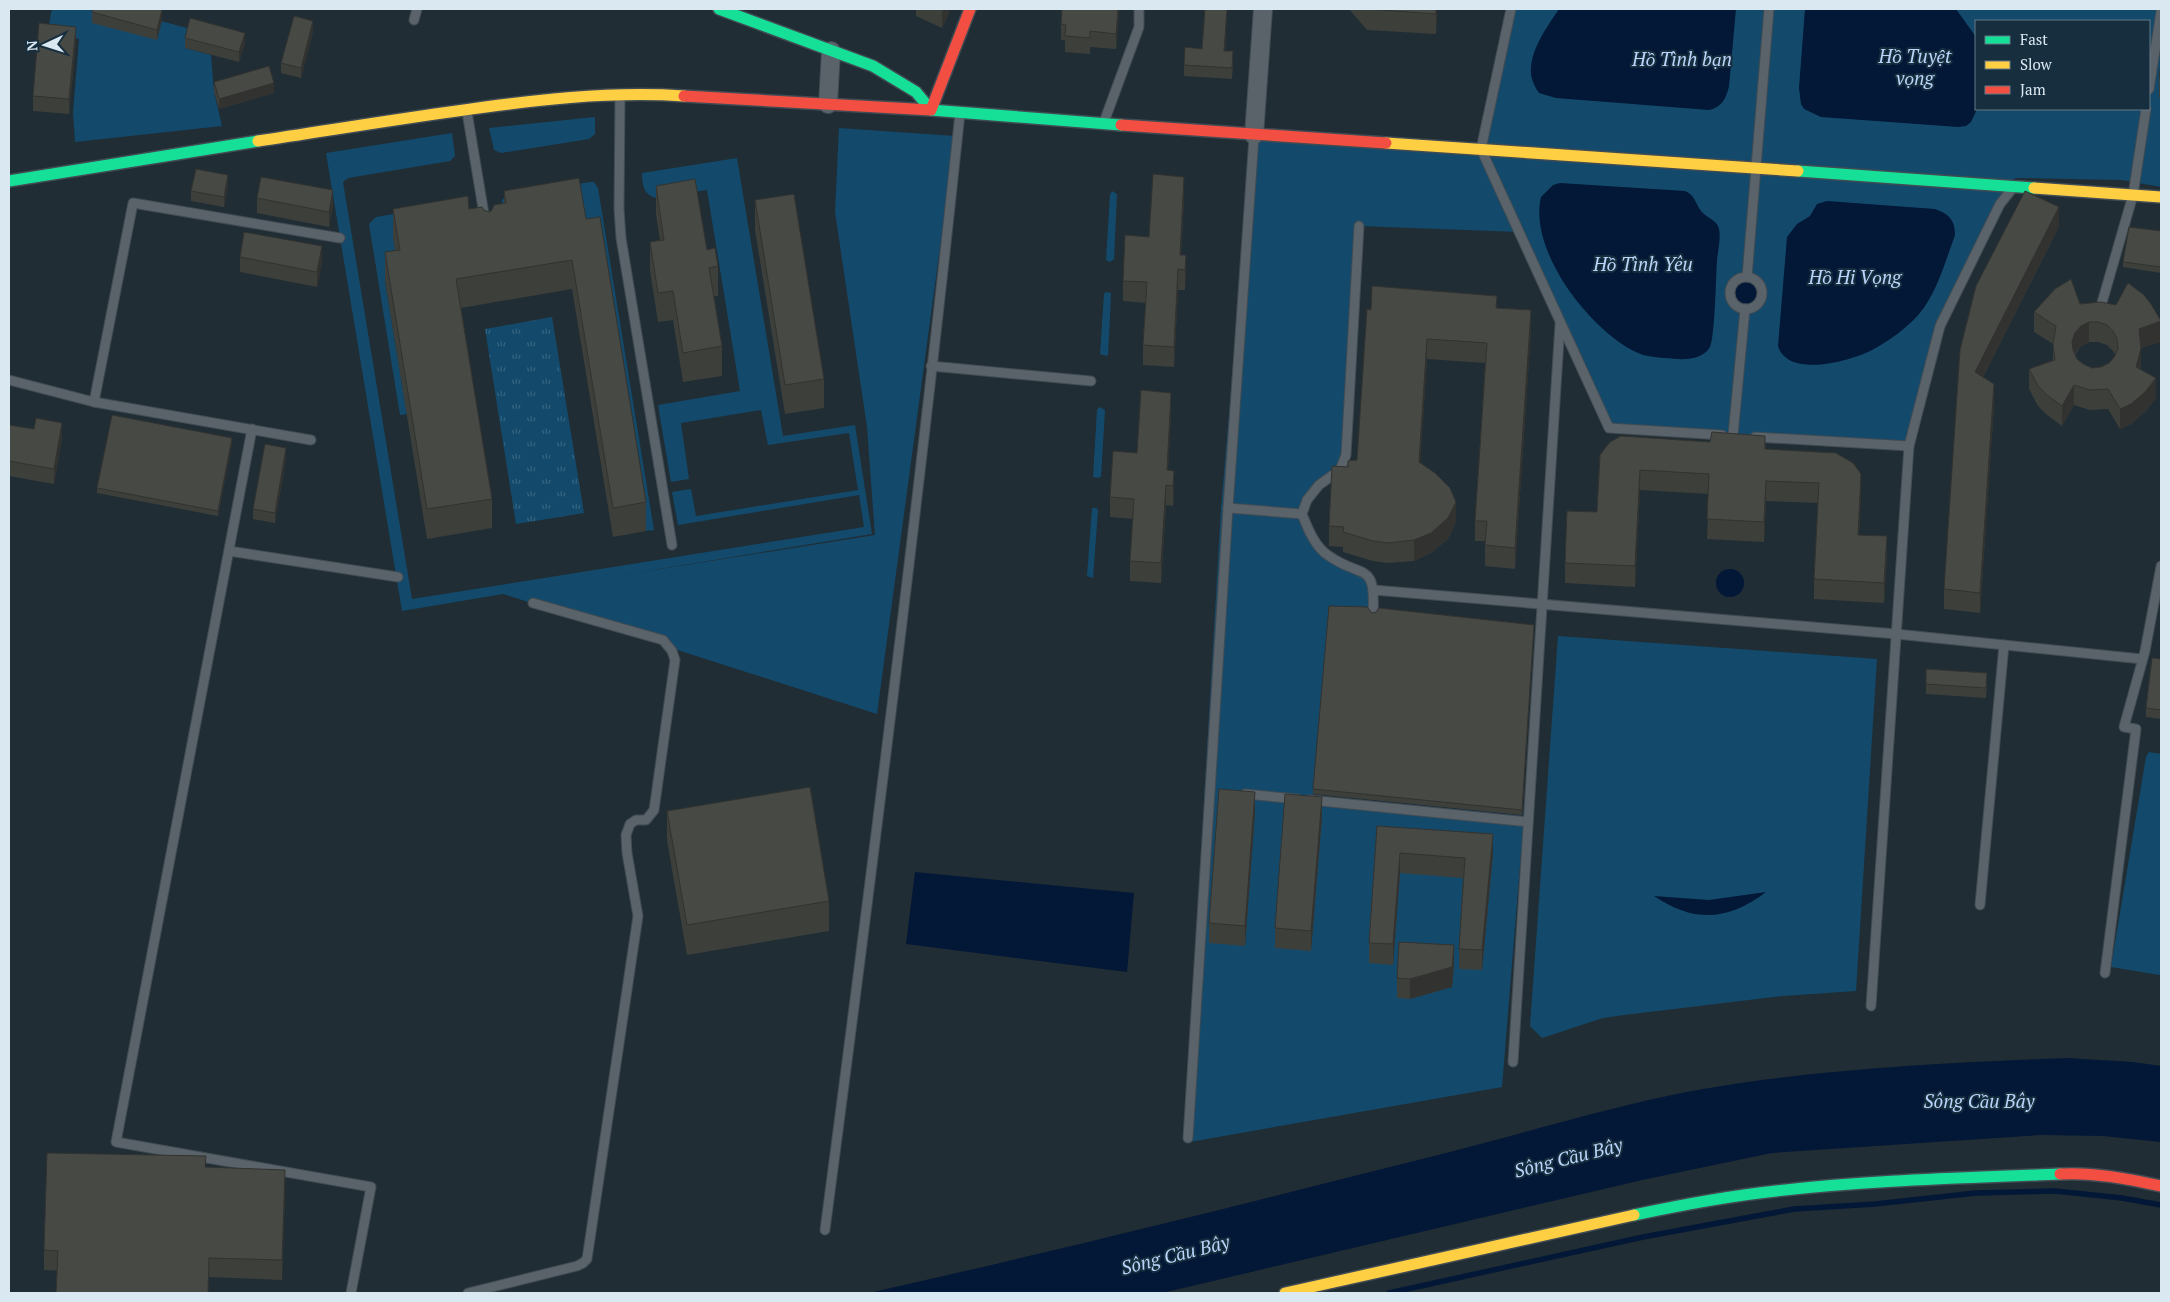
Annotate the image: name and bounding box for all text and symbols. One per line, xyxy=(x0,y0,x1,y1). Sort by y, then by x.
north arrow xyxy=(20,20,70,70)
legend xyxy=(1975,20,2150,110)
text: Fast xyxy=(2020,29,2048,49)
text: N xyxy=(22,40,41,52)
water label: Hồ Tuyệt vọng xyxy=(1878,43,1952,90)
water label: Hồ Tình bạn xyxy=(1631,46,1732,71)
text: Slow xyxy=(2020,54,2053,74)
text: Jam xyxy=(2020,79,2046,99)
water label: Hồ Tình Yêu xyxy=(1592,251,1693,276)
water label: Hồ Hi Vọng xyxy=(1808,264,1903,289)
water label: Sông Cầu Bây xyxy=(1924,1088,2036,1113)
water label: Sông Cầu Bây xyxy=(1511,1131,1626,1183)
water label: Sông Cầu Bây xyxy=(1118,1228,1233,1280)

